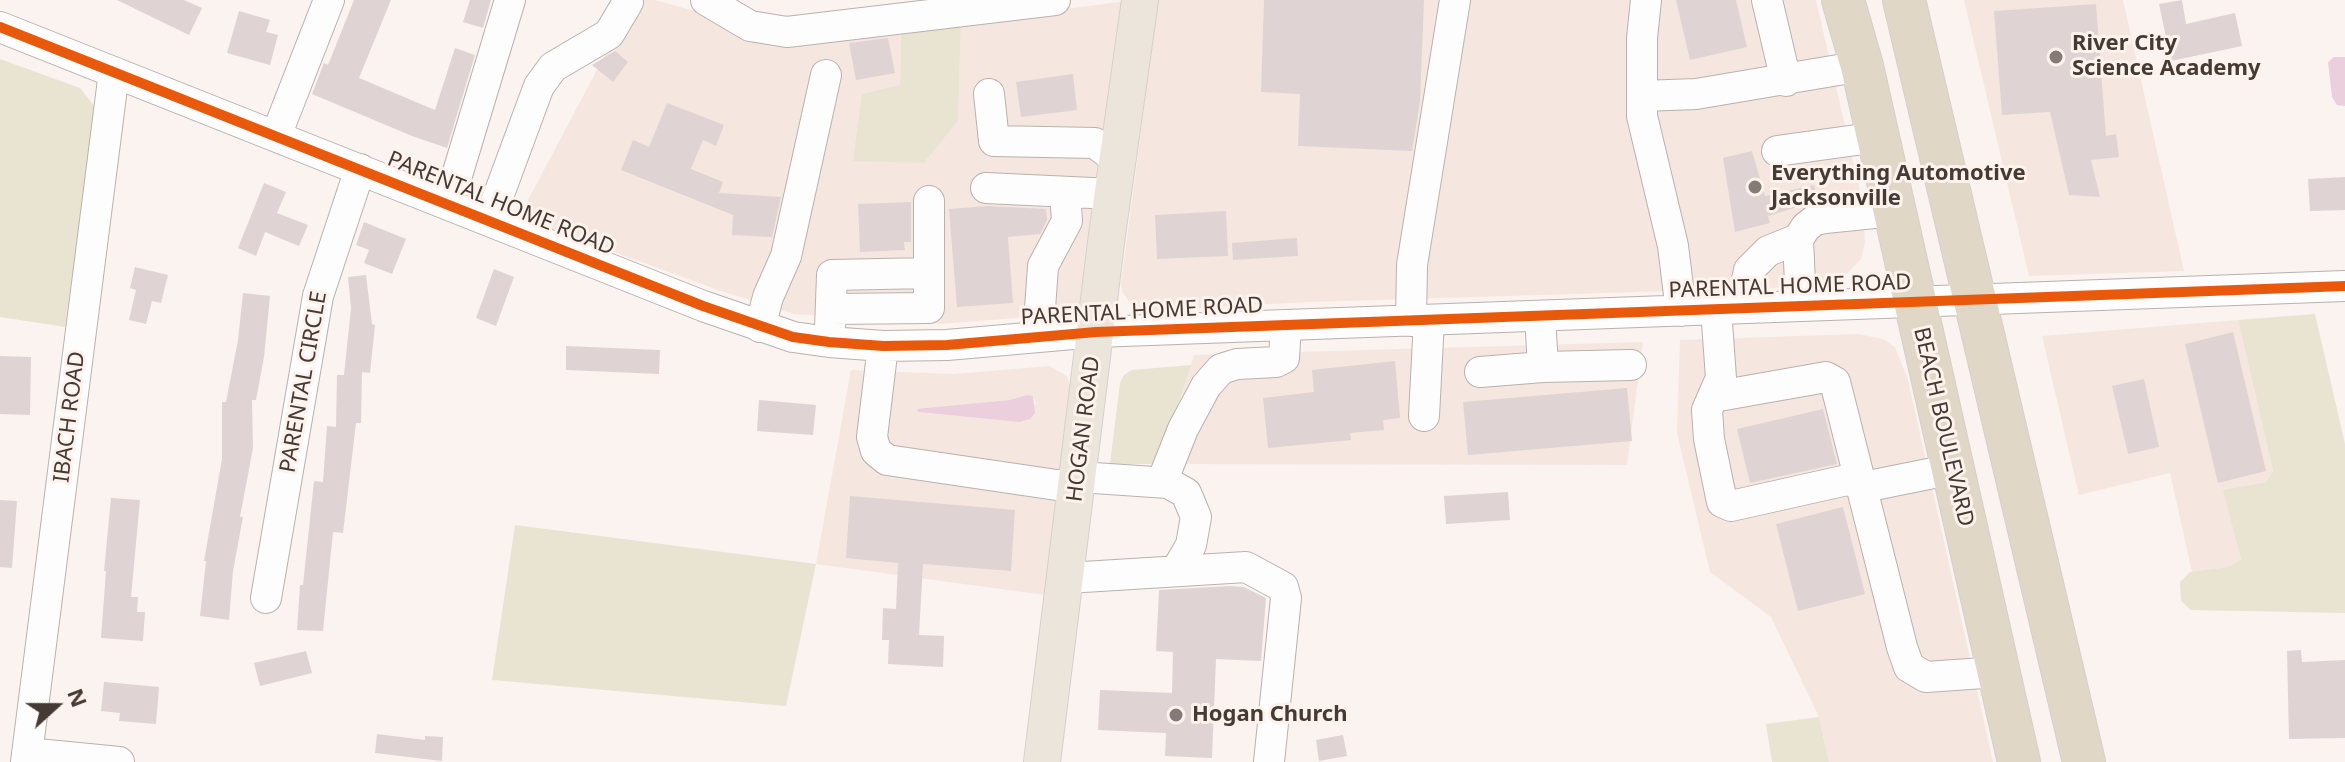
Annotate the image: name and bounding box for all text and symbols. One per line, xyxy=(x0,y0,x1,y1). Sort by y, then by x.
place label: River City Science Academy xyxy=(2072,31,2260,82)
marker: River City Science Academy xyxy=(2047,48,2065,66)
street label: PARENTAL HOME ROAD xyxy=(383,146,619,262)
place label: Everything Automotive Jacksonville xyxy=(1771,161,2026,212)
marker: Everything Automotive Jacksonville xyxy=(1746,178,1764,196)
street label: PARENTAL HOME ROAD xyxy=(1668,270,1912,304)
street label: PARENTAL CIRCLE xyxy=(275,289,333,475)
street label: PARENTAL HOME ROAD xyxy=(1020,292,1264,332)
street label: BEACH BOULEVARD xyxy=(1907,325,1979,529)
street label: IBACH ROAD xyxy=(49,350,91,484)
street label: HOGAN ROAD xyxy=(1062,355,1106,503)
north arrow xyxy=(16,666,96,746)
text: N xyxy=(61,684,96,711)
place label: Hogan Church xyxy=(1192,702,1347,728)
marker: Hogan Church xyxy=(1167,706,1185,724)

